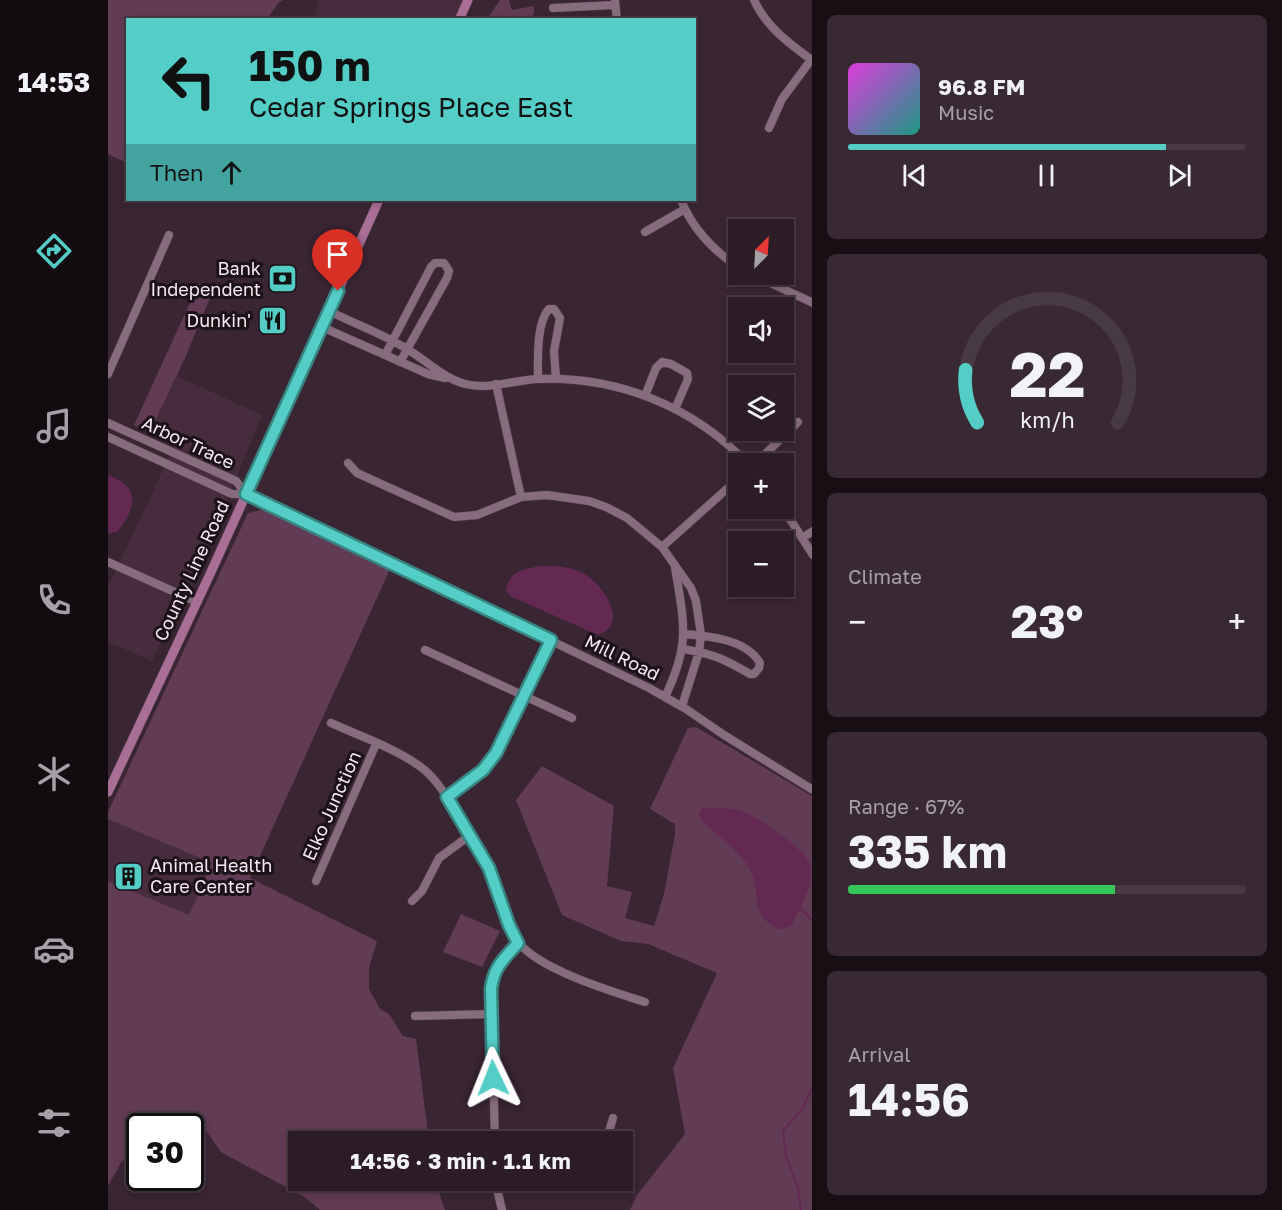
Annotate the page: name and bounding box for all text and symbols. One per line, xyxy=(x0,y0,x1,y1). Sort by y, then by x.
text: 150 m xyxy=(249,40,371,90)
icon: left xyxy=(150,42,228,120)
text: 14:53 xyxy=(18,66,90,98)
text: 96.8 FM xyxy=(938,73,1025,100)
text: Cedar Springs Place East xyxy=(249,91,573,123)
text: Music xyxy=(938,100,994,124)
icon: ahead xyxy=(215,156,248,189)
text: Then xyxy=(150,159,203,186)
icon: previous xyxy=(898,159,931,192)
icon: pause xyxy=(1030,159,1063,192)
icon: next xyxy=(1163,159,1196,192)
north arrow xyxy=(728,219,794,285)
map controls xyxy=(728,219,794,597)
pin xyxy=(312,229,363,291)
icon: directions xyxy=(33,230,75,272)
icon: arrive xyxy=(321,238,354,271)
place label: Bank Independent xyxy=(151,257,261,300)
bank icon: Bank Independent xyxy=(266,263,298,295)
button: sound xyxy=(728,297,794,363)
restaurant icon: Dunkin' xyxy=(256,305,288,337)
place label: Dunkin' xyxy=(187,309,251,331)
text: 22 xyxy=(1009,336,1085,411)
button: layers xyxy=(728,375,794,441)
icon: music xyxy=(33,405,75,447)
text: km/h xyxy=(1020,407,1074,433)
street label: Arbor Trace xyxy=(139,411,238,473)
button: + xyxy=(728,453,794,519)
street label: County Line Road xyxy=(149,497,233,644)
button: − xyxy=(728,531,794,597)
text: Climate xyxy=(848,564,922,588)
icon: phone xyxy=(33,579,75,621)
text: 23° xyxy=(1011,594,1083,648)
text: − xyxy=(848,602,866,641)
text: + xyxy=(1228,602,1246,641)
street label: Mill Road xyxy=(581,630,663,685)
street label: Elko Junction xyxy=(297,747,365,864)
icon: climate xyxy=(33,753,75,795)
text: Range · 67% xyxy=(848,794,964,818)
text: 335 km xyxy=(848,824,1007,878)
place label: Animal Health Care Center xyxy=(150,854,272,897)
building icon: Animal Health Care Center xyxy=(113,860,145,892)
icon: car xyxy=(33,928,75,970)
text: Arrival xyxy=(848,1042,911,1066)
position arrow xyxy=(461,1046,525,1110)
text: 14:56 xyxy=(848,1072,970,1126)
icon: filters xyxy=(33,1102,75,1144)
speed limit sign: 30 xyxy=(126,1113,204,1191)
text: 14:56 · 3 min · 1.1 km xyxy=(350,1147,571,1174)

